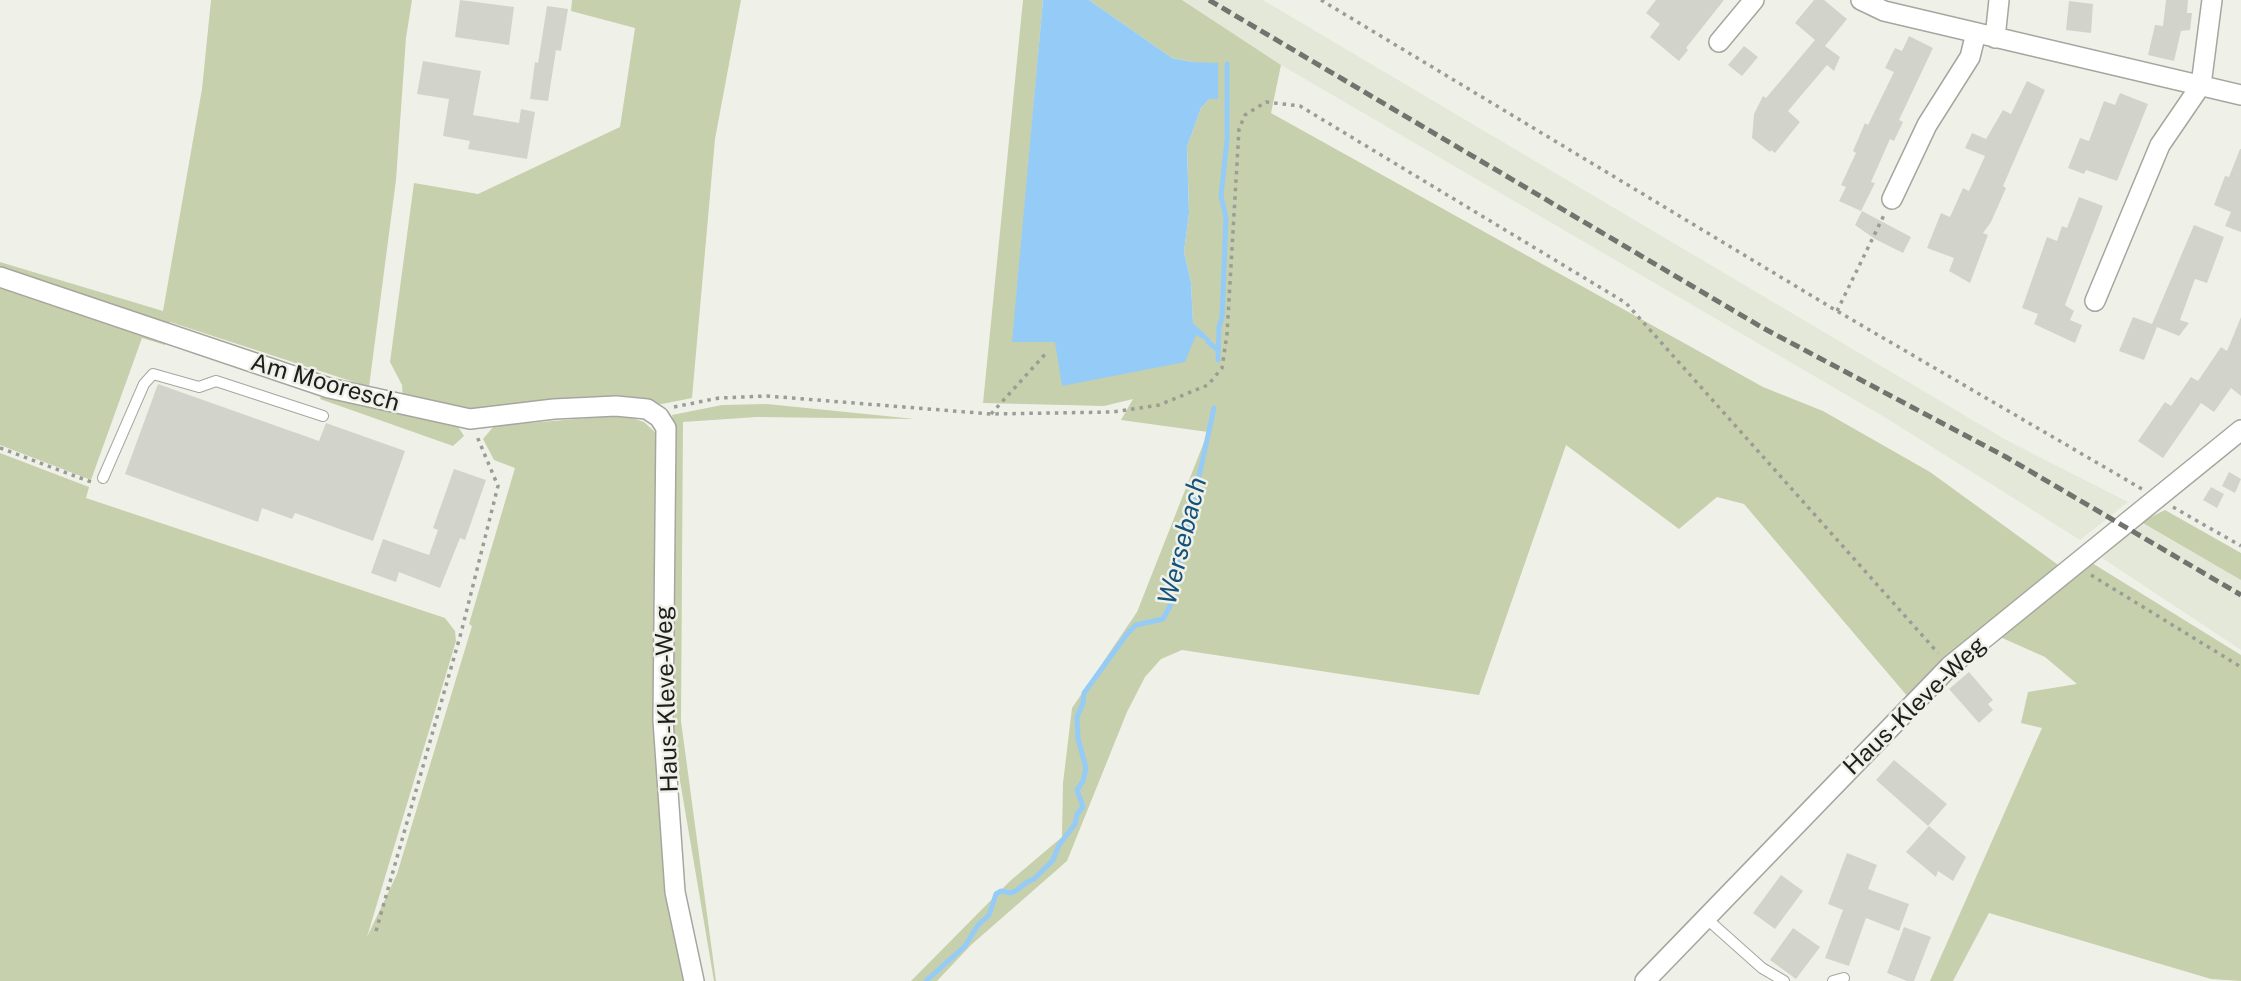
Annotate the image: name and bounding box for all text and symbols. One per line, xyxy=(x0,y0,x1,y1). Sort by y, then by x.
street label: Am Mooresch xyxy=(247,348,403,418)
water label: Wersebach xyxy=(1152,474,1214,608)
street label: Haus-Kleve-Weg xyxy=(649,605,685,793)
street label: Haus-Kleve-Weg xyxy=(1838,631,1992,781)

